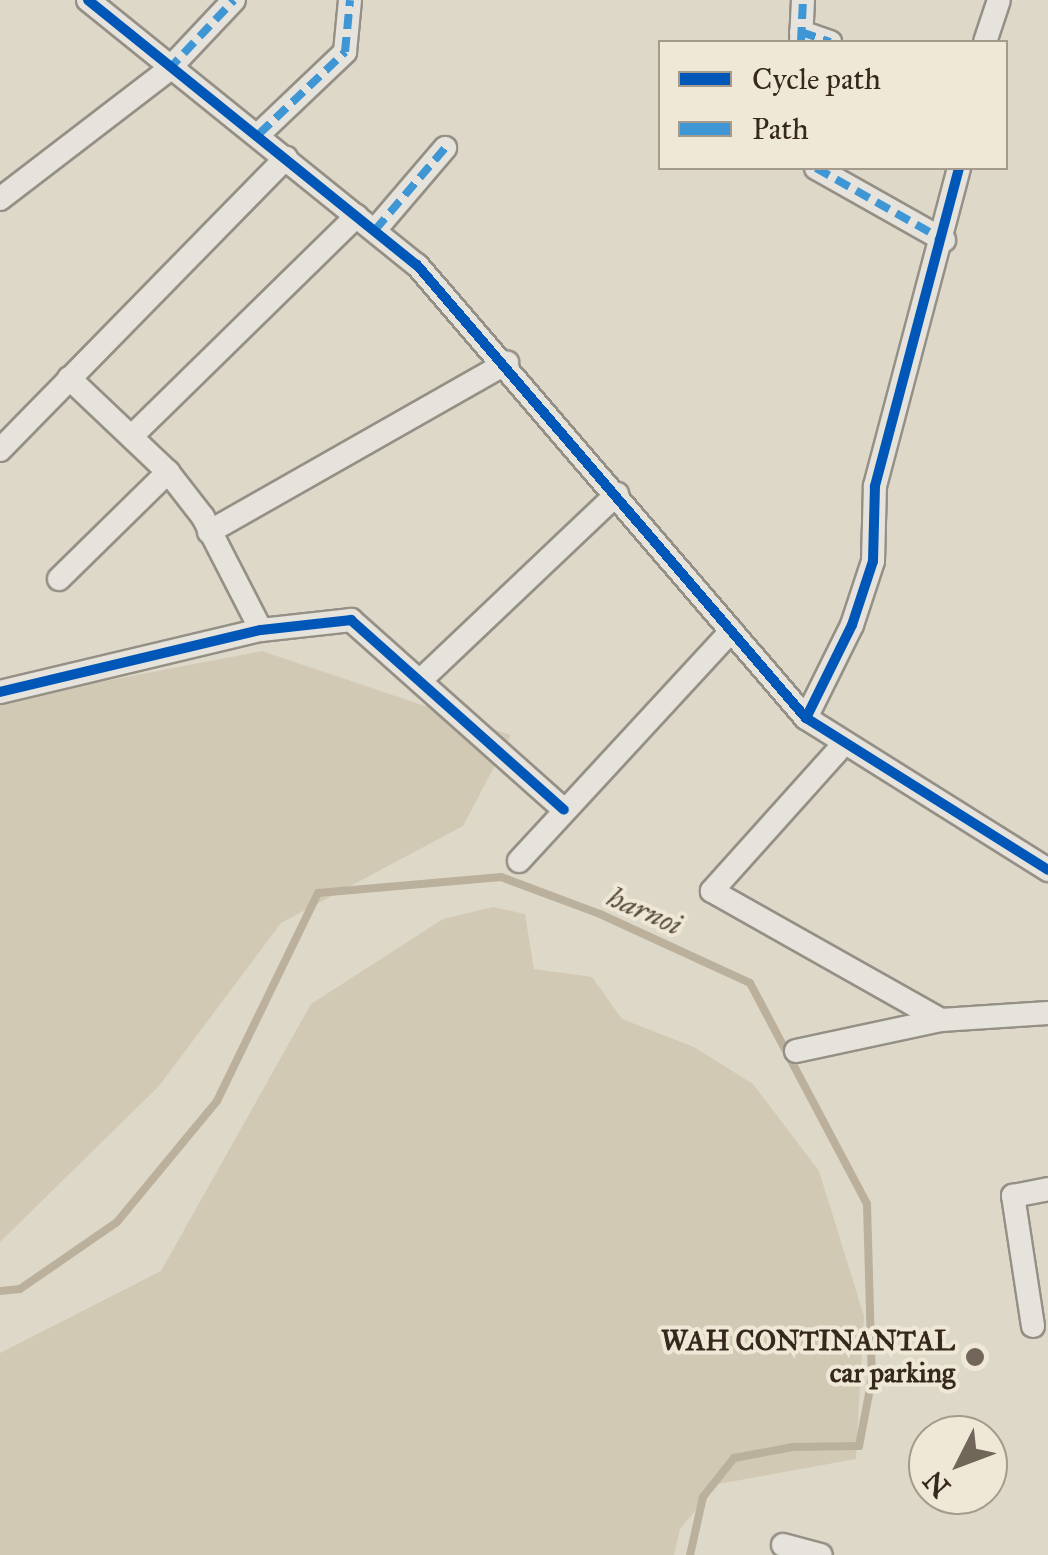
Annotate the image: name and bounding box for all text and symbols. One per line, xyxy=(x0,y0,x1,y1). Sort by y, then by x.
legend xyxy=(658,40,1008,170)
text: Cycle path xyxy=(752,61,881,97)
text: Path xyxy=(752,111,809,147)
water label: harnoi xyxy=(602,879,688,943)
place label: WAH CONTINANTAL car parking xyxy=(661,1324,955,1390)
marker: WAH CONTINANTAL car parking xyxy=(964,1346,986,1368)
north arrow xyxy=(908,1415,1008,1515)
text: N xyxy=(916,1464,958,1505)

